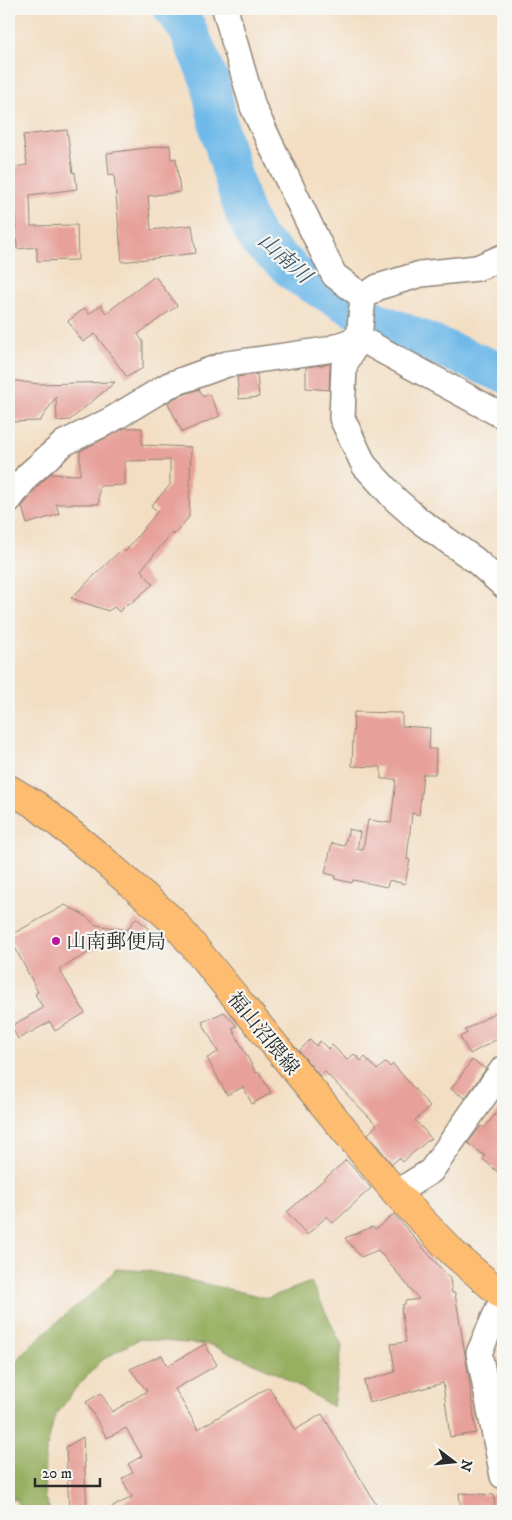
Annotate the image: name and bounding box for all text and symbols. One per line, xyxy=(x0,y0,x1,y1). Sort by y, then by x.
water label: 山南川 xyxy=(252,228,318,291)
place label: 山南郵便局 xyxy=(66,930,166,955)
marker: 山南郵便局 xyxy=(50,935,62,947)
street label: 福山沼隈線 xyxy=(222,987,304,1081)
north arrow xyxy=(430,1438,480,1488)
scale bar xyxy=(35,1455,100,1487)
text: N xyxy=(455,1457,476,1474)
text: 20 m xyxy=(42,1464,72,1483)

